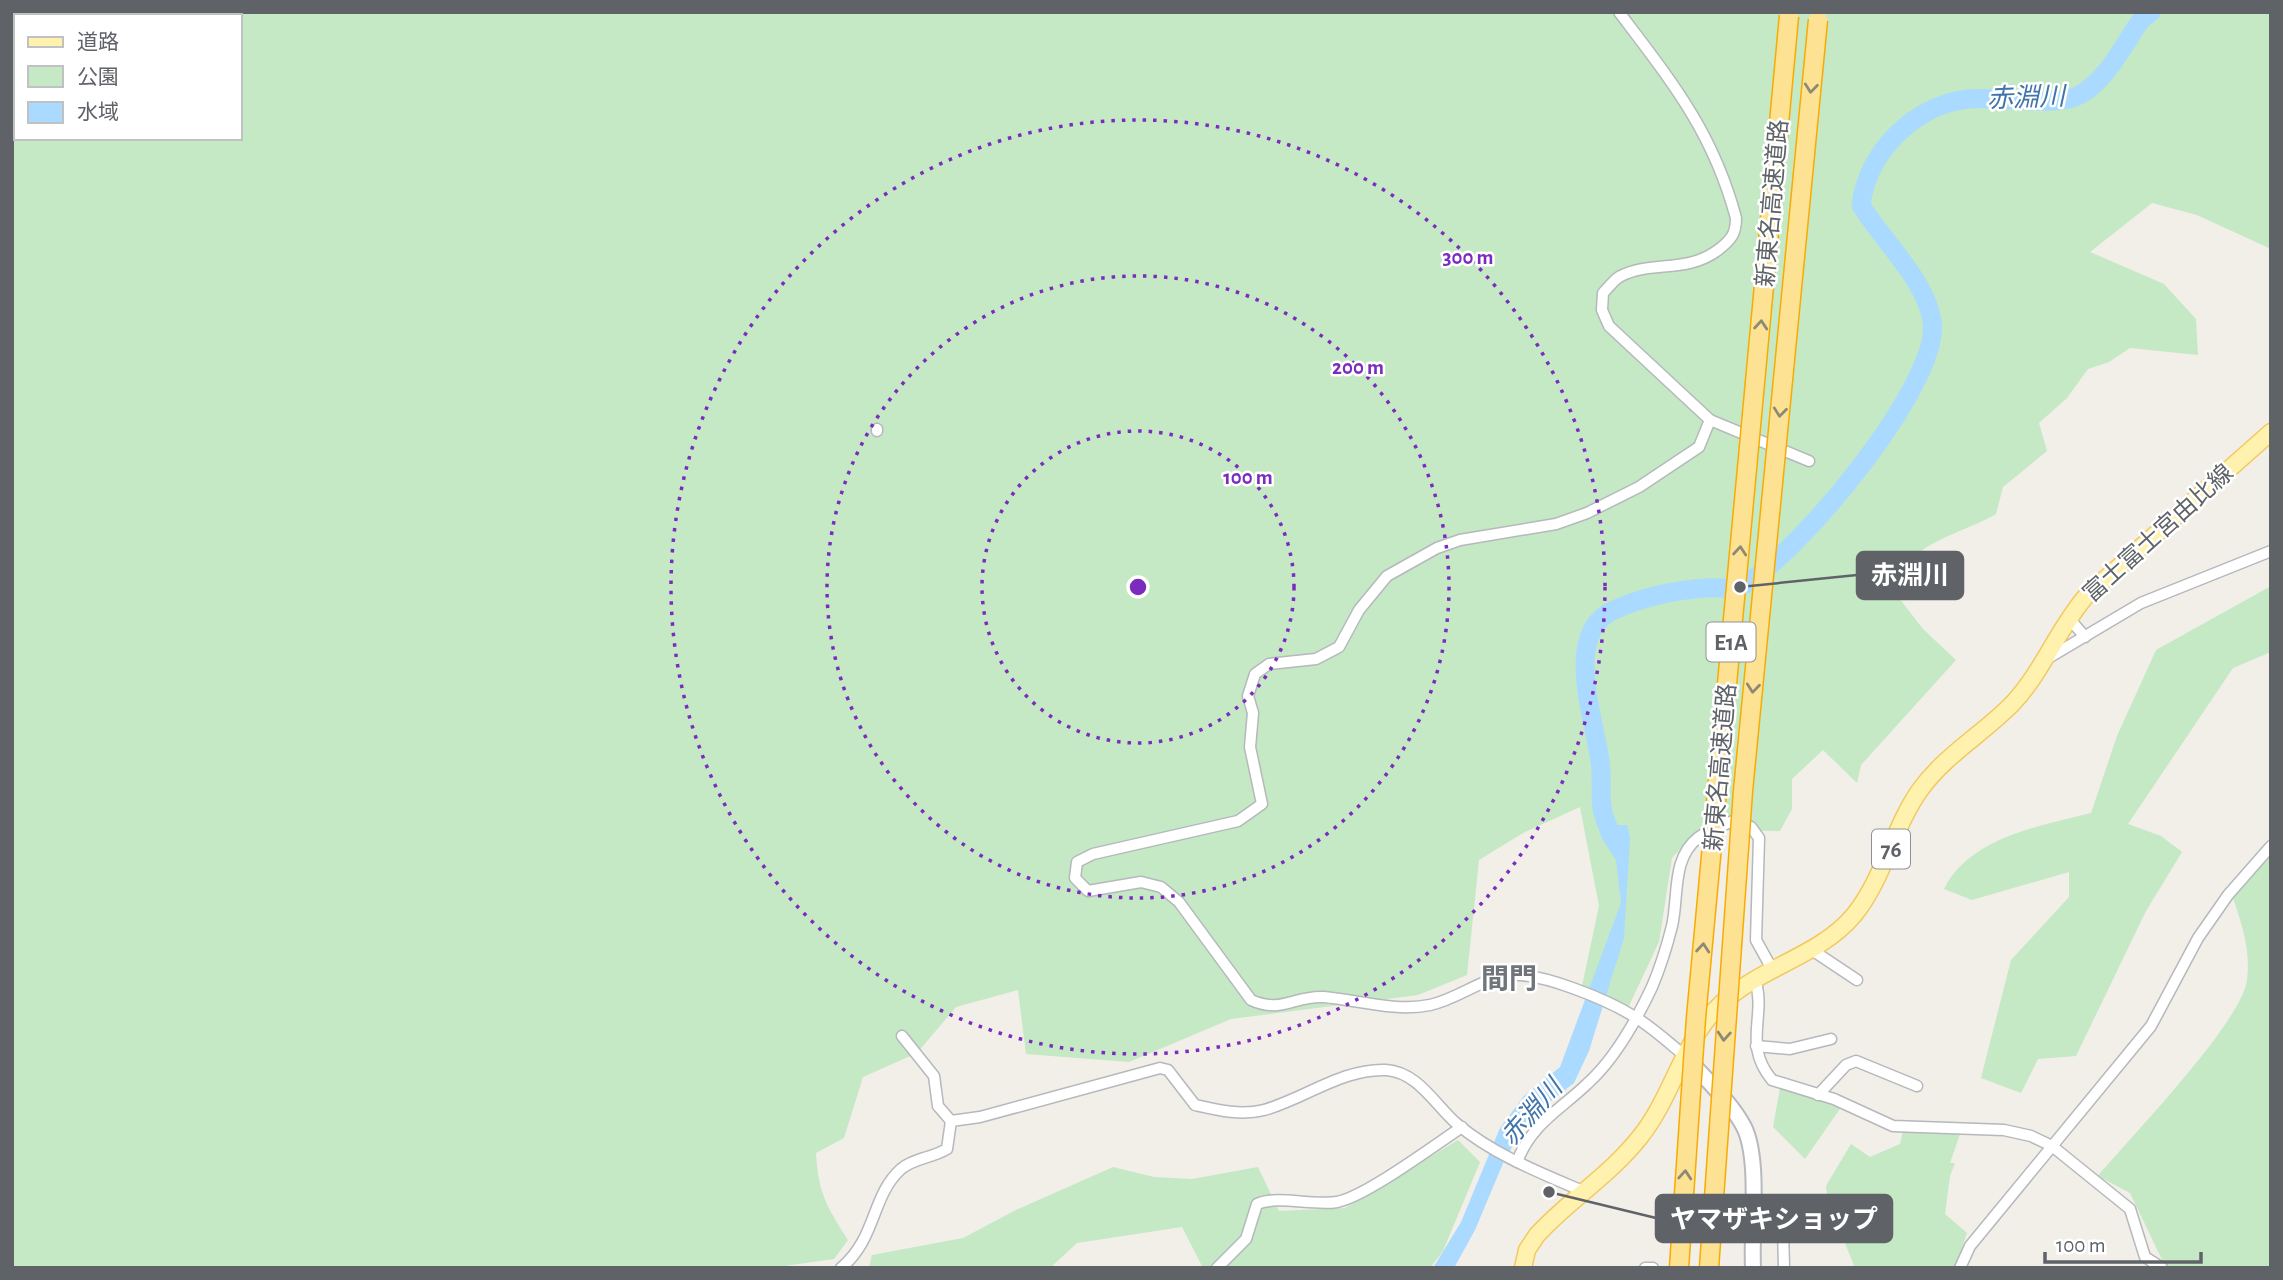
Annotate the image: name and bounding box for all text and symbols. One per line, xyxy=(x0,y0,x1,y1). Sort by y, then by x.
legend xyxy=(14,14,242,140)
text: 道路 xyxy=(77,31,119,53)
text: 公園 xyxy=(77,67,119,88)
one-way arrow xyxy=(1804,83,1819,94)
water label: 赤淵川 xyxy=(1987,83,2068,112)
text: 水域 xyxy=(77,101,119,123)
street label: 新東名高速道路 xyxy=(1752,118,1792,288)
text: 300 m xyxy=(1442,247,1494,268)
one-way arrow xyxy=(1753,319,1768,330)
text: 200 m xyxy=(1332,357,1384,378)
one-way arrow xyxy=(1773,407,1788,418)
street label: 富士富士宮由比線 xyxy=(2078,459,2238,607)
text: 100 m xyxy=(1223,467,1273,488)
one-way arrow xyxy=(1732,545,1747,556)
callout: 赤淵川 xyxy=(1857,552,1963,599)
text: 赤淵川 xyxy=(1871,562,1949,589)
centre of rings xyxy=(1126,575,1150,599)
road number: E1A xyxy=(1706,622,1756,662)
street label: 新東名高速道路 xyxy=(1700,682,1740,852)
one-way arrow xyxy=(1746,682,1761,693)
road number: 76 xyxy=(1872,830,1910,869)
one-way arrow xyxy=(1695,943,1710,954)
district label: 間門 xyxy=(1481,965,1537,994)
one-way arrow xyxy=(1717,1031,1732,1042)
water label: 赤淵川 xyxy=(1496,1072,1569,1151)
one-way arrow xyxy=(1677,1169,1692,1180)
callout: ヤマザキショップ xyxy=(1656,1195,1892,1242)
text: ヤマザキショップ xyxy=(1670,1205,1878,1233)
scale bar xyxy=(2045,1220,2201,1264)
text: 100 m xyxy=(2056,1235,2106,1256)

